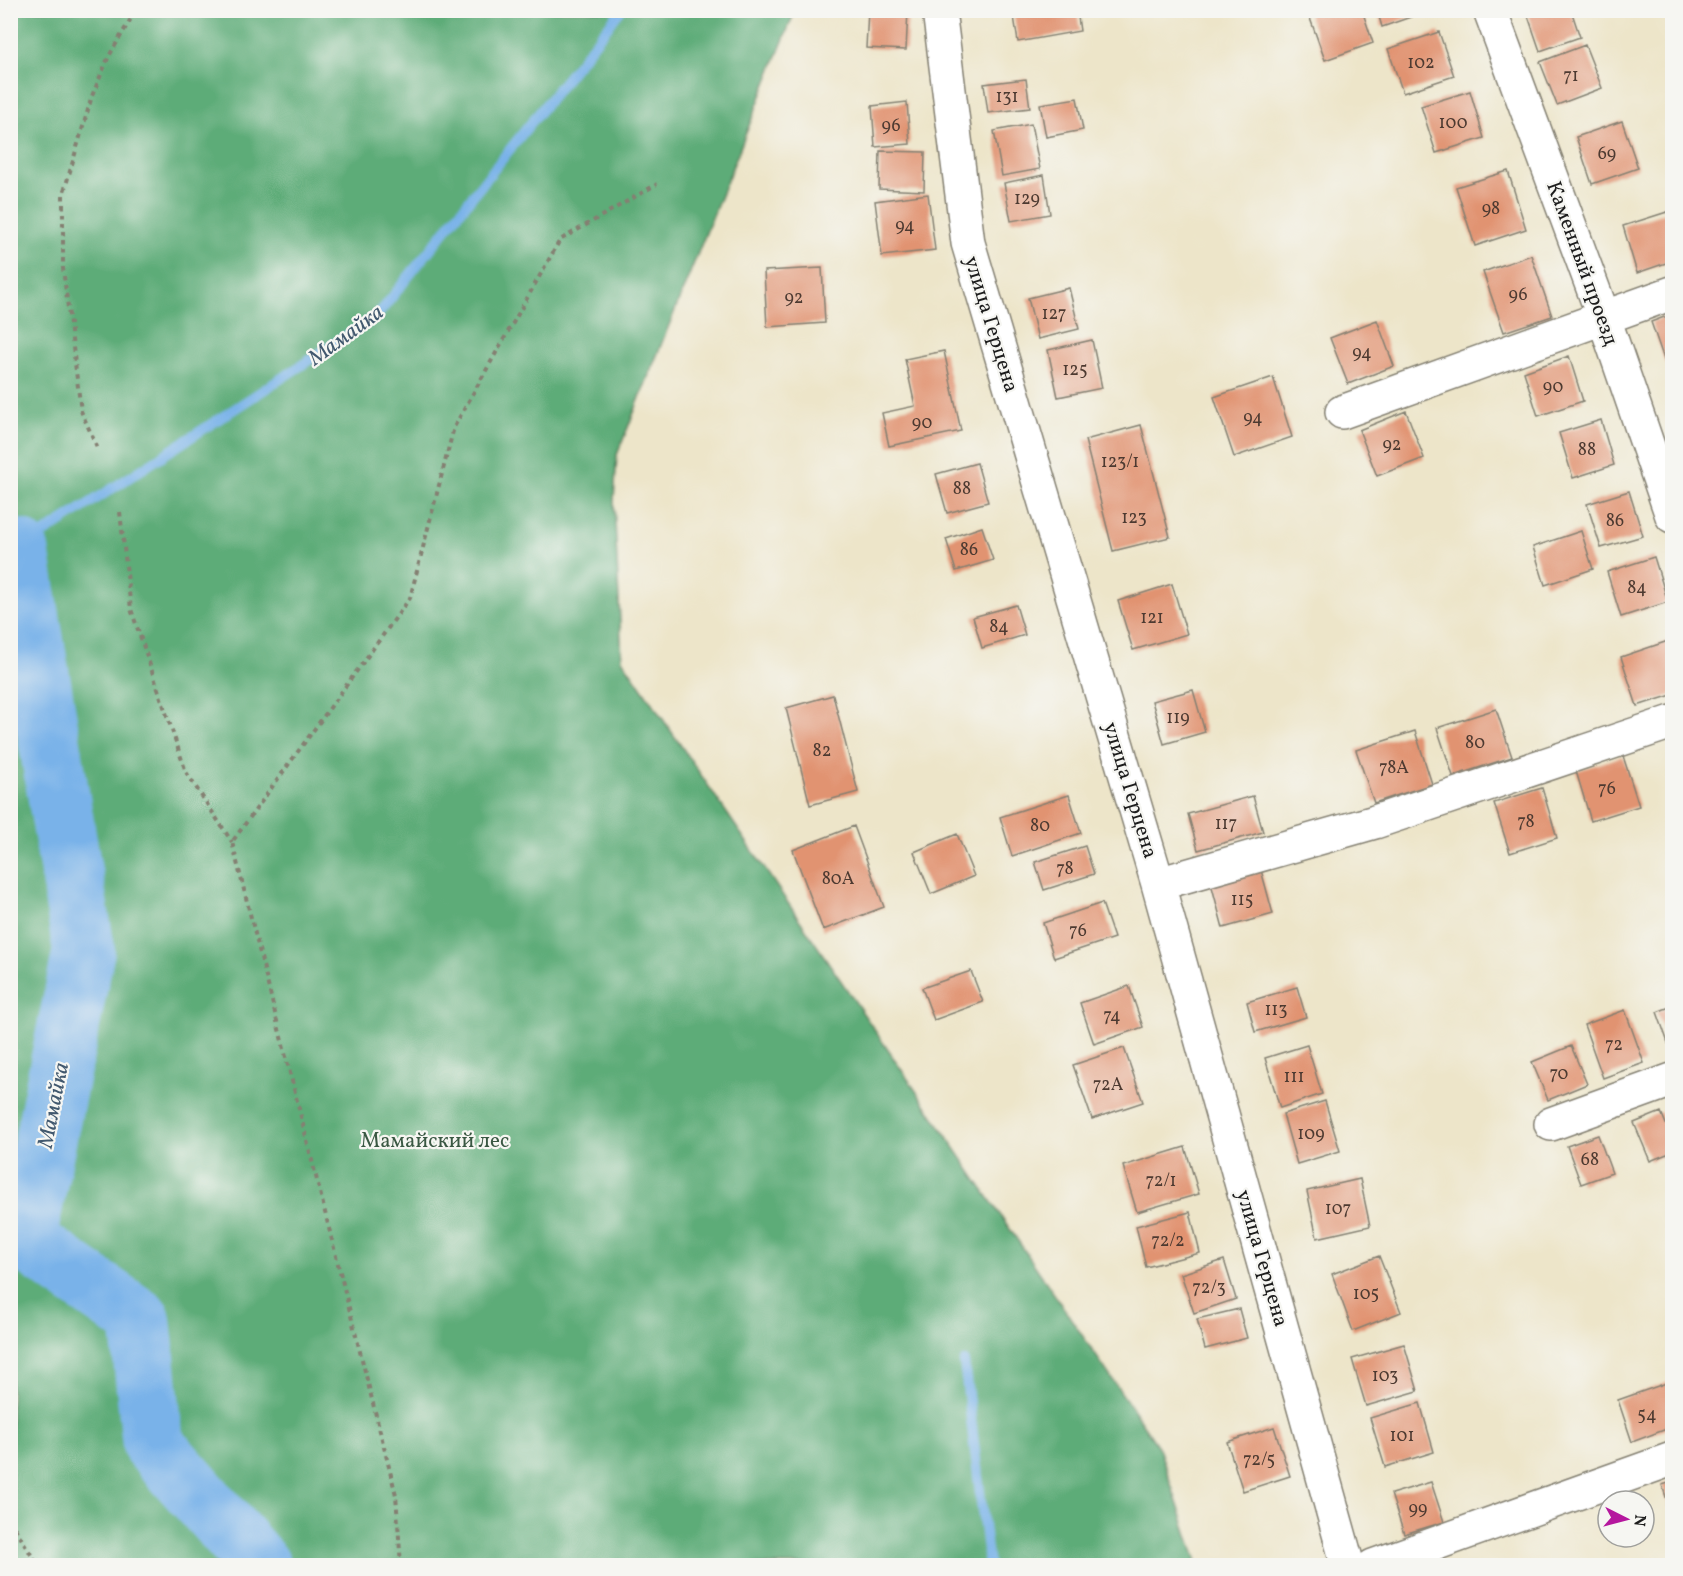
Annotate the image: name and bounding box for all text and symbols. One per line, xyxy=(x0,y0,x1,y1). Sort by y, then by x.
house number: 102 xyxy=(1407,51,1435,76)
house number: 71 xyxy=(1563,64,1579,89)
house number: 131 xyxy=(995,85,1019,110)
house number: 100 xyxy=(1439,111,1468,136)
house number: 96 xyxy=(881,114,901,139)
house number: 69 xyxy=(1598,142,1616,167)
street label: Каменный проезд xyxy=(1538,177,1625,350)
house number: 129 xyxy=(1014,187,1040,212)
house number: 98 xyxy=(1482,197,1500,222)
house number: 94 xyxy=(895,214,915,239)
street label: улица Герцена xyxy=(956,253,1025,396)
house number: 96 xyxy=(1508,283,1528,308)
house number: 92 xyxy=(784,286,804,311)
water label: Мамайка xyxy=(301,298,391,375)
house number: 127 xyxy=(1042,302,1066,327)
house number: 94 xyxy=(1352,341,1372,366)
house number: 125 xyxy=(1062,358,1088,383)
house number: 90 xyxy=(1543,375,1563,400)
house number: 94 xyxy=(1243,406,1263,431)
house number: 90 xyxy=(912,411,932,436)
house number: 92 xyxy=(1382,433,1402,458)
house number: 88 xyxy=(1578,438,1596,463)
house number: 123/1 xyxy=(1101,450,1139,475)
house number: 88 xyxy=(953,477,971,502)
house number: 123 xyxy=(1121,506,1147,531)
house number: 86 xyxy=(1606,509,1624,534)
house number: 86 xyxy=(960,538,978,563)
house number: 84 xyxy=(1627,576,1647,601)
house number: 121 xyxy=(1140,606,1164,631)
house number: 84 xyxy=(989,615,1009,640)
house number: 119 xyxy=(1166,706,1190,731)
street label: улица Герцена xyxy=(1095,719,1164,862)
house number: 80 xyxy=(1465,731,1485,756)
house number: 82 xyxy=(813,739,831,764)
house number: 78А xyxy=(1379,756,1409,781)
house number: 76 xyxy=(1598,777,1616,802)
house number: 78 xyxy=(1517,810,1535,835)
house number: 117 xyxy=(1215,812,1237,837)
house number: 80 xyxy=(1030,814,1050,839)
house number: 78 xyxy=(1056,857,1074,882)
house number: 80А xyxy=(822,867,855,892)
house number: 115 xyxy=(1231,888,1253,913)
house number: 76 xyxy=(1069,919,1087,944)
house number: 113 xyxy=(1264,998,1288,1023)
house number: 74 xyxy=(1103,1004,1121,1029)
house number: 72 xyxy=(1605,1033,1623,1058)
water label: Мамайка xyxy=(31,1060,78,1152)
house number: 70 xyxy=(1550,1062,1569,1087)
house number: 111 xyxy=(1284,1065,1304,1090)
house number: 72А xyxy=(1093,1073,1124,1098)
house number: 109 xyxy=(1297,1122,1325,1147)
park label: Мамайский лес xyxy=(361,1127,509,1156)
house number: 68 xyxy=(1581,1148,1599,1173)
house number: 72/1 xyxy=(1145,1169,1177,1194)
street label: улица Герцена xyxy=(1228,1187,1295,1330)
house number: 107 xyxy=(1325,1197,1351,1222)
house number: 72/2 xyxy=(1151,1229,1185,1254)
house number: 72/3 xyxy=(1192,1276,1226,1301)
house number: 105 xyxy=(1353,1282,1379,1307)
house number: 103 xyxy=(1372,1364,1398,1389)
house number: 54 xyxy=(1637,1403,1657,1428)
house number: 101 xyxy=(1390,1424,1414,1449)
house number: 72/5 xyxy=(1243,1448,1275,1473)
north arrow xyxy=(1596,1489,1656,1549)
house number: 99 xyxy=(1409,1497,1427,1522)
text: N xyxy=(1627,1513,1650,1528)

